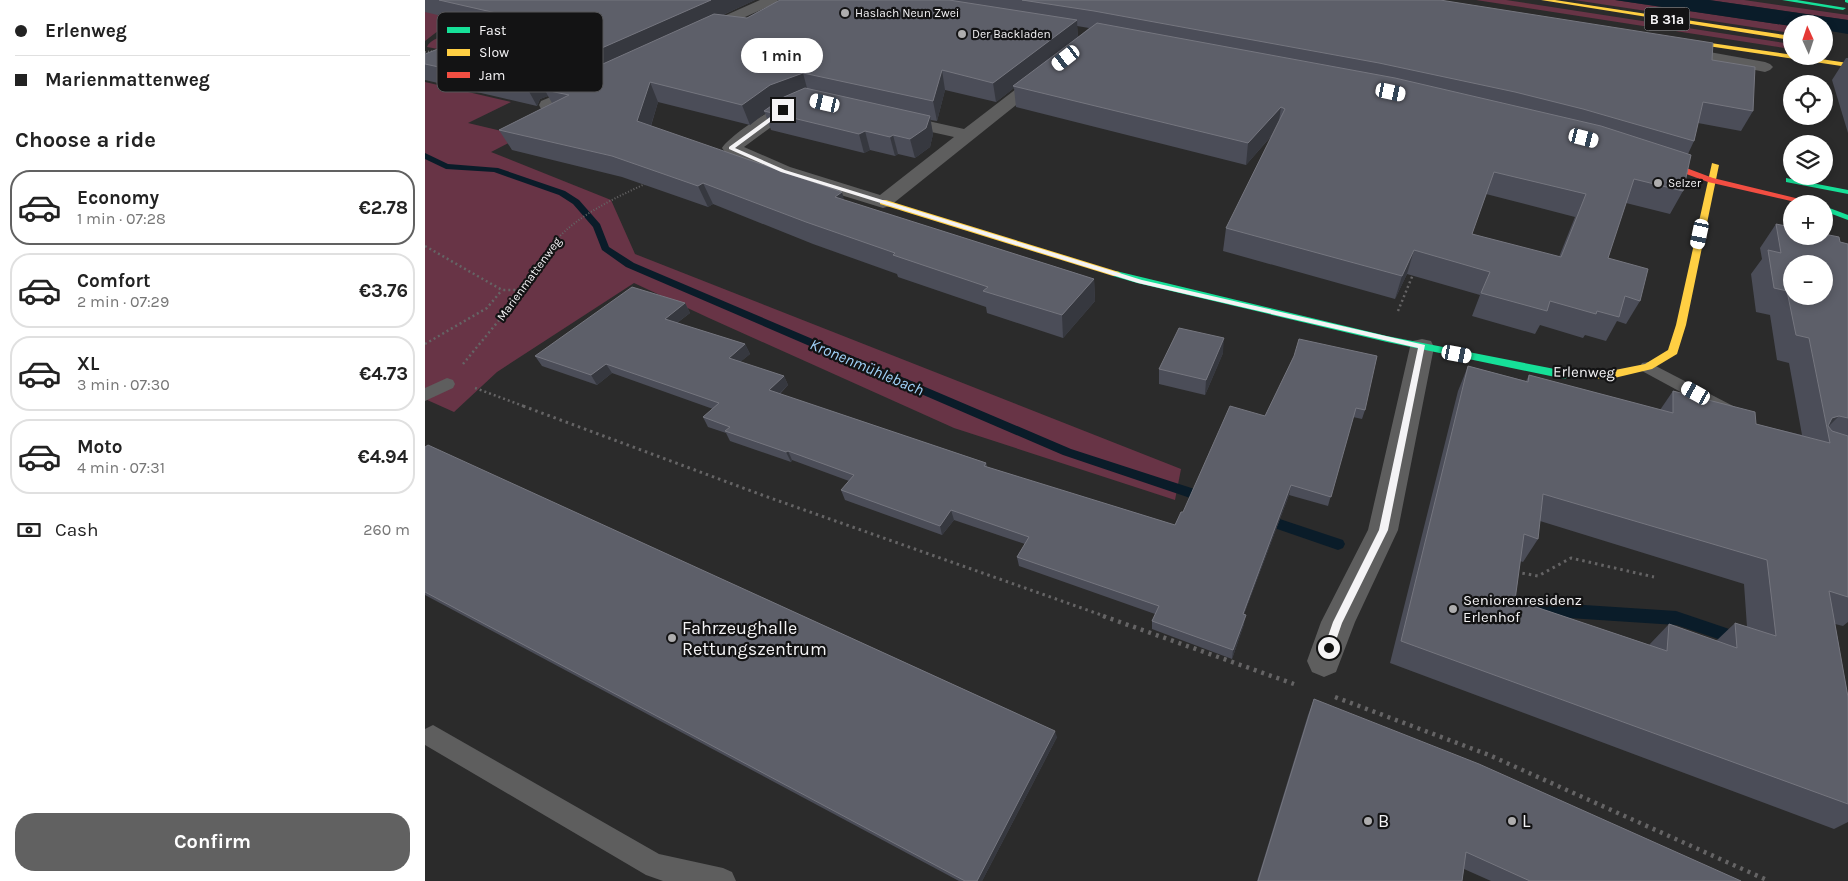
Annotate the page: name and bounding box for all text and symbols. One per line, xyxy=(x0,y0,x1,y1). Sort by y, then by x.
place label: Haslach Neun Zwei xyxy=(855,6,959,20)
marker: Haslach Neun Zwei xyxy=(839,7,851,19)
road number: B 31a xyxy=(1645,8,1689,30)
legend xyxy=(437,12,603,92)
north arrow xyxy=(1783,15,1833,65)
map controls xyxy=(1783,15,1833,305)
text: Erlenweg xyxy=(45,20,127,42)
text: Fast xyxy=(479,22,506,39)
place label: Der Backladen xyxy=(972,27,1051,41)
marker: Der Backladen xyxy=(956,28,968,40)
callout: 1 min xyxy=(742,38,824,72)
car xyxy=(1049,43,1082,73)
text: Slow xyxy=(479,44,509,61)
text: 1 min xyxy=(762,46,802,65)
text: Jam xyxy=(479,67,505,84)
text: Marienmattenweg xyxy=(45,69,210,91)
button: locate xyxy=(1783,75,1833,125)
car xyxy=(1374,82,1407,102)
car xyxy=(808,92,841,114)
route end xyxy=(772,99,794,121)
text: Choose a ride xyxy=(15,127,156,153)
car xyxy=(1567,127,1600,149)
button: layers xyxy=(1783,135,1833,185)
place label: Selzer xyxy=(1668,176,1702,190)
marker: Selzer xyxy=(1652,177,1664,189)
icon: car xyxy=(17,185,62,230)
text: Economy xyxy=(77,187,159,209)
button: + xyxy=(1783,195,1833,245)
text: €2.78 xyxy=(359,197,408,219)
text: 1 min · 07:28 xyxy=(77,209,166,228)
car xyxy=(1689,218,1710,250)
street label: Marienmattenweg xyxy=(494,234,564,324)
button: − xyxy=(1783,255,1833,305)
icon: car xyxy=(17,268,62,313)
text: Comfort xyxy=(77,270,151,292)
text: €3.76 xyxy=(359,280,408,302)
text: 2 min · 07:29 xyxy=(77,292,169,311)
water label: Kronenmühlebach xyxy=(807,334,927,400)
car xyxy=(1440,344,1473,364)
icon: car xyxy=(17,351,62,396)
text: XL xyxy=(77,353,99,375)
street label: Erlenweg xyxy=(1553,362,1616,382)
text: €4.73 xyxy=(359,363,408,385)
text: 3 min · 07:30 xyxy=(77,375,170,394)
car xyxy=(1679,379,1712,407)
icon: car xyxy=(17,434,62,479)
text: Moto xyxy=(77,436,123,458)
text: €4.94 xyxy=(358,446,408,468)
text: 4 min · 07:31 xyxy=(77,458,165,477)
icon: cash xyxy=(15,516,43,544)
text: Cash xyxy=(55,519,99,541)
text: 260 m xyxy=(363,520,410,539)
place label: Seniorenresidenz Erlenhof xyxy=(1463,591,1582,626)
marker: Seniorenresidenz Erlenhof xyxy=(1447,603,1459,615)
place label: Fahrzeughalle Rettungszentrum xyxy=(682,617,827,660)
marker: Fahrzeughalle Rettungszentrum xyxy=(666,632,678,644)
route start xyxy=(1318,637,1340,659)
place label: B xyxy=(1378,810,1389,832)
place label: L xyxy=(1522,810,1531,832)
button: Confirm xyxy=(15,813,410,871)
marker: B xyxy=(1362,815,1374,827)
marker: L xyxy=(1506,815,1518,827)

